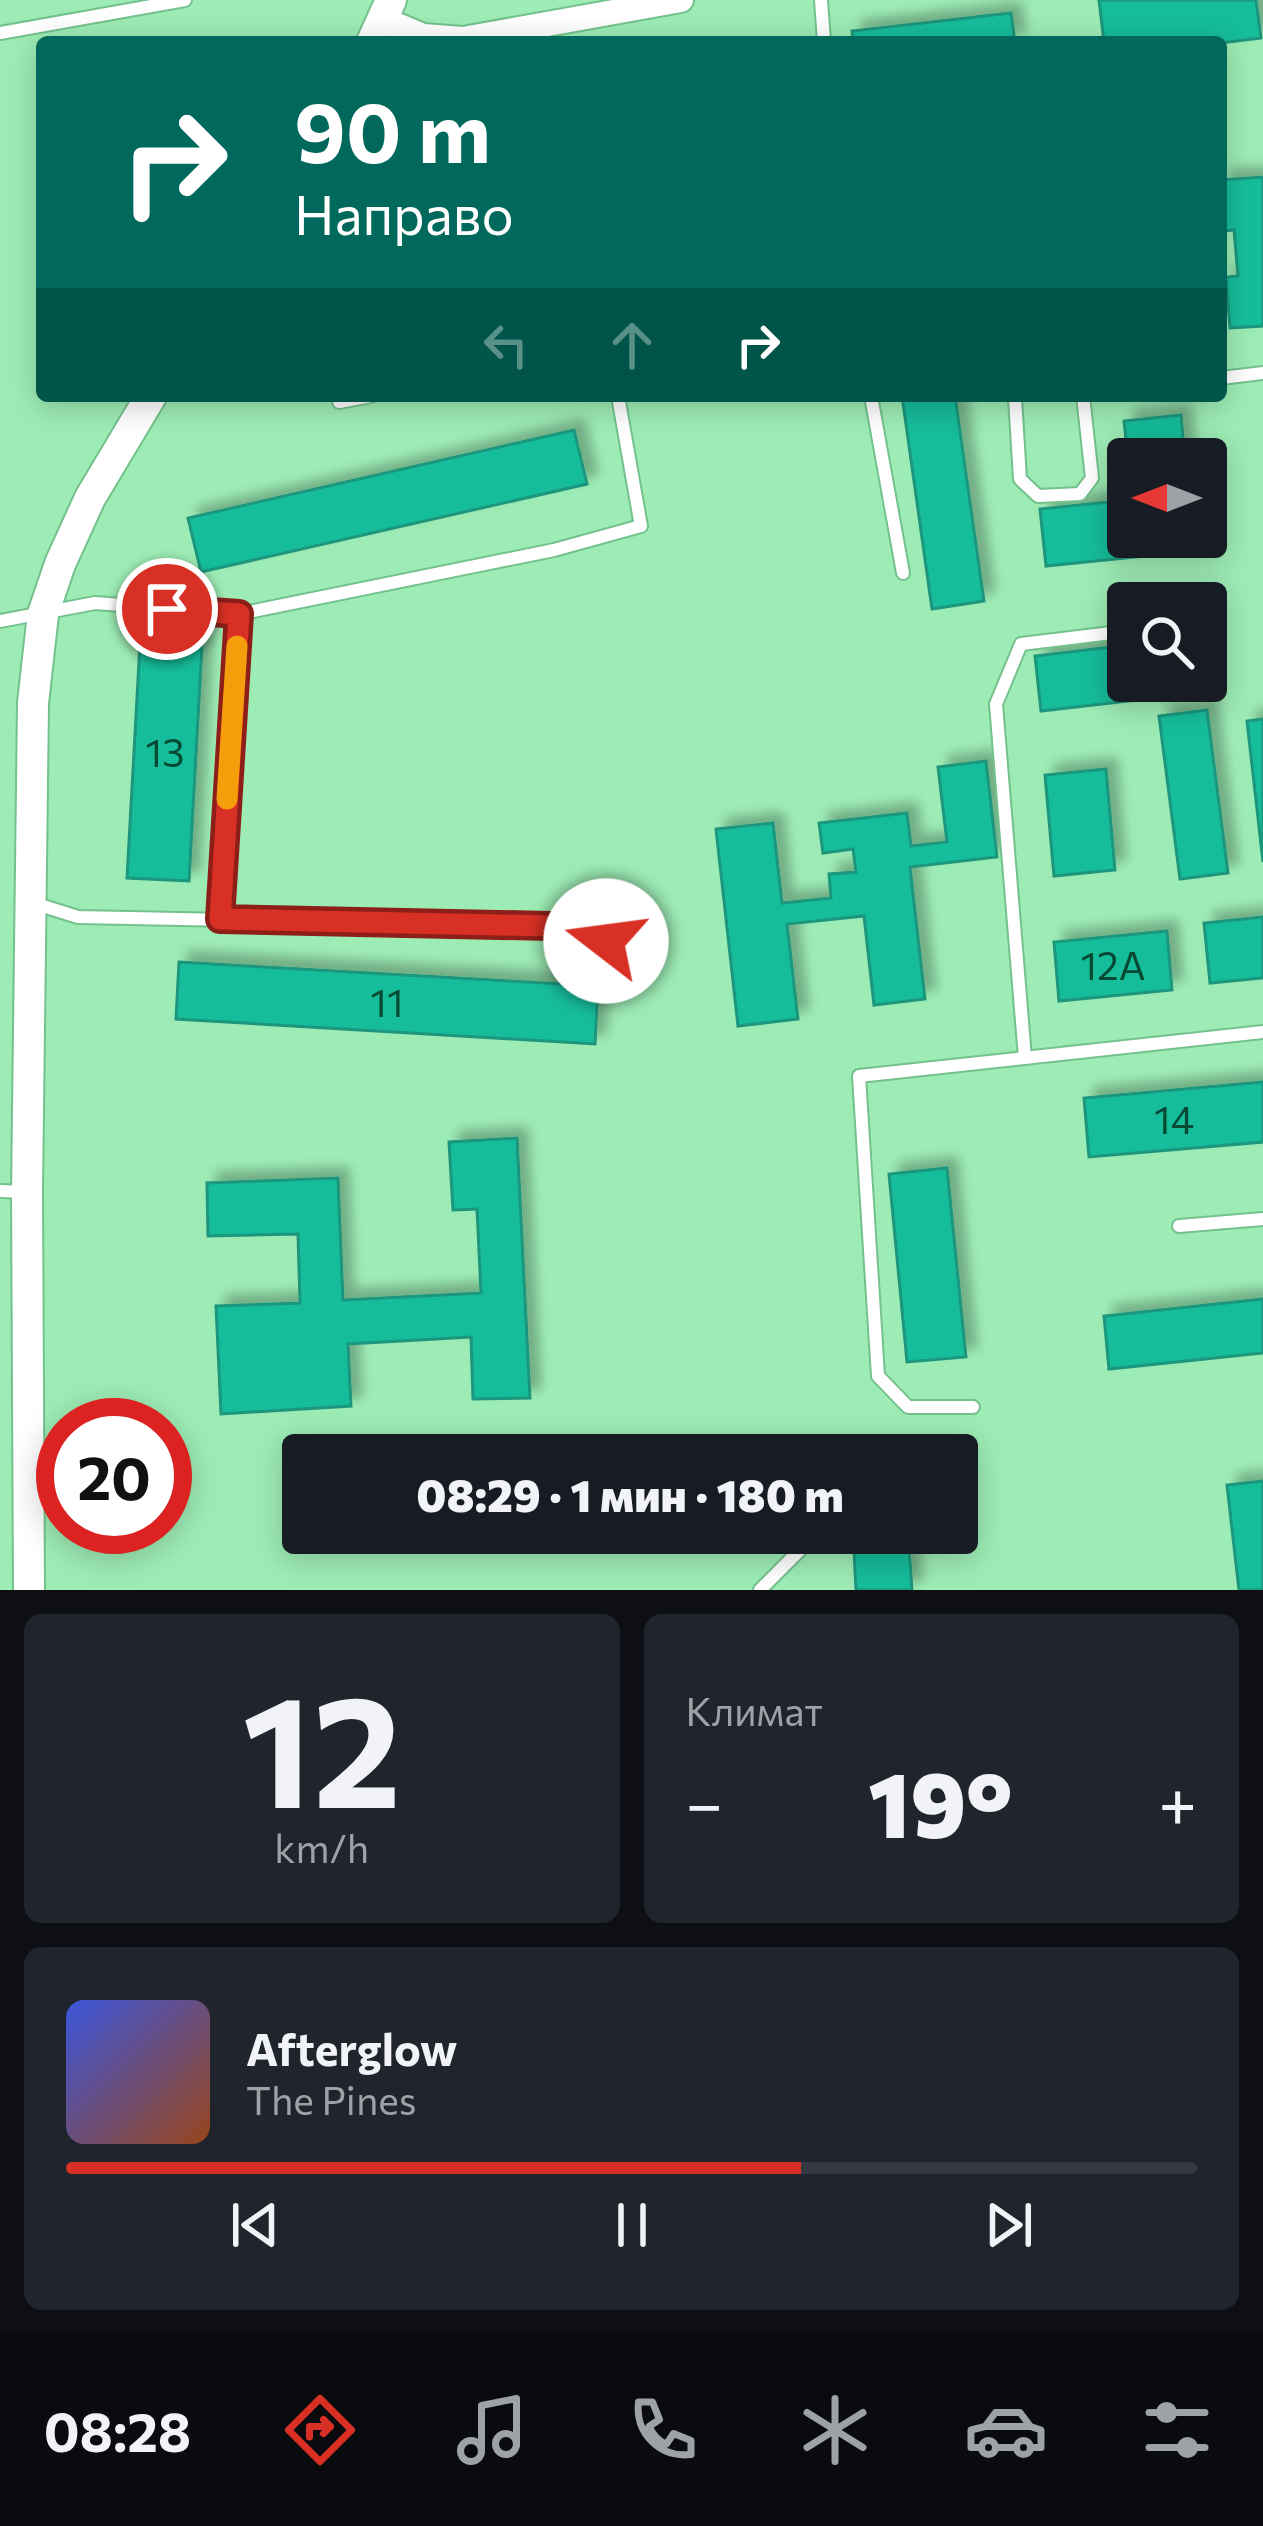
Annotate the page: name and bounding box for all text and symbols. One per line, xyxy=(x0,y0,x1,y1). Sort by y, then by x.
text: 90 m xyxy=(294,78,491,180)
icon: right xyxy=(96,84,252,240)
text: Направо xyxy=(294,180,514,246)
icon: left xyxy=(473,312,539,378)
icon: ahead xyxy=(599,312,665,378)
icon: right xyxy=(725,312,791,378)
north arrow xyxy=(1107,438,1227,558)
map controls xyxy=(1107,438,1227,702)
pin xyxy=(116,558,218,660)
icon: arrive xyxy=(134,576,200,642)
button: search xyxy=(1107,582,1227,702)
house number: 13 xyxy=(146,727,184,775)
position arrow xyxy=(543,878,669,1004)
house number: 12А xyxy=(1080,940,1146,988)
house number: 11 xyxy=(370,977,404,1025)
house number: 14 xyxy=(1154,1094,1194,1142)
speed limit sign: 20 xyxy=(36,1398,192,1554)
text: 08:29 · 1 мин · 180 m xyxy=(416,1466,844,1521)
text: 12 xyxy=(242,1649,401,1840)
text: Климат xyxy=(686,1686,823,1734)
text: 19° xyxy=(868,1746,1013,1857)
text: − xyxy=(686,1761,723,1842)
text: + xyxy=(1158,1761,1197,1842)
text: km/h xyxy=(274,1823,369,1871)
text: Afterglow xyxy=(246,2020,457,2075)
text: The Pines xyxy=(246,2075,417,2123)
icon: previous xyxy=(222,2192,288,2258)
icon: pause xyxy=(599,2192,665,2258)
icon: next xyxy=(976,2192,1042,2258)
icon: directions xyxy=(278,2388,362,2472)
icon: music xyxy=(450,2388,534,2472)
icon: phone xyxy=(621,2388,705,2472)
icon: climate xyxy=(793,2388,877,2472)
icon: car xyxy=(964,2388,1048,2472)
icon: filters xyxy=(1135,2388,1219,2472)
text: 08:28 xyxy=(44,2397,191,2463)

